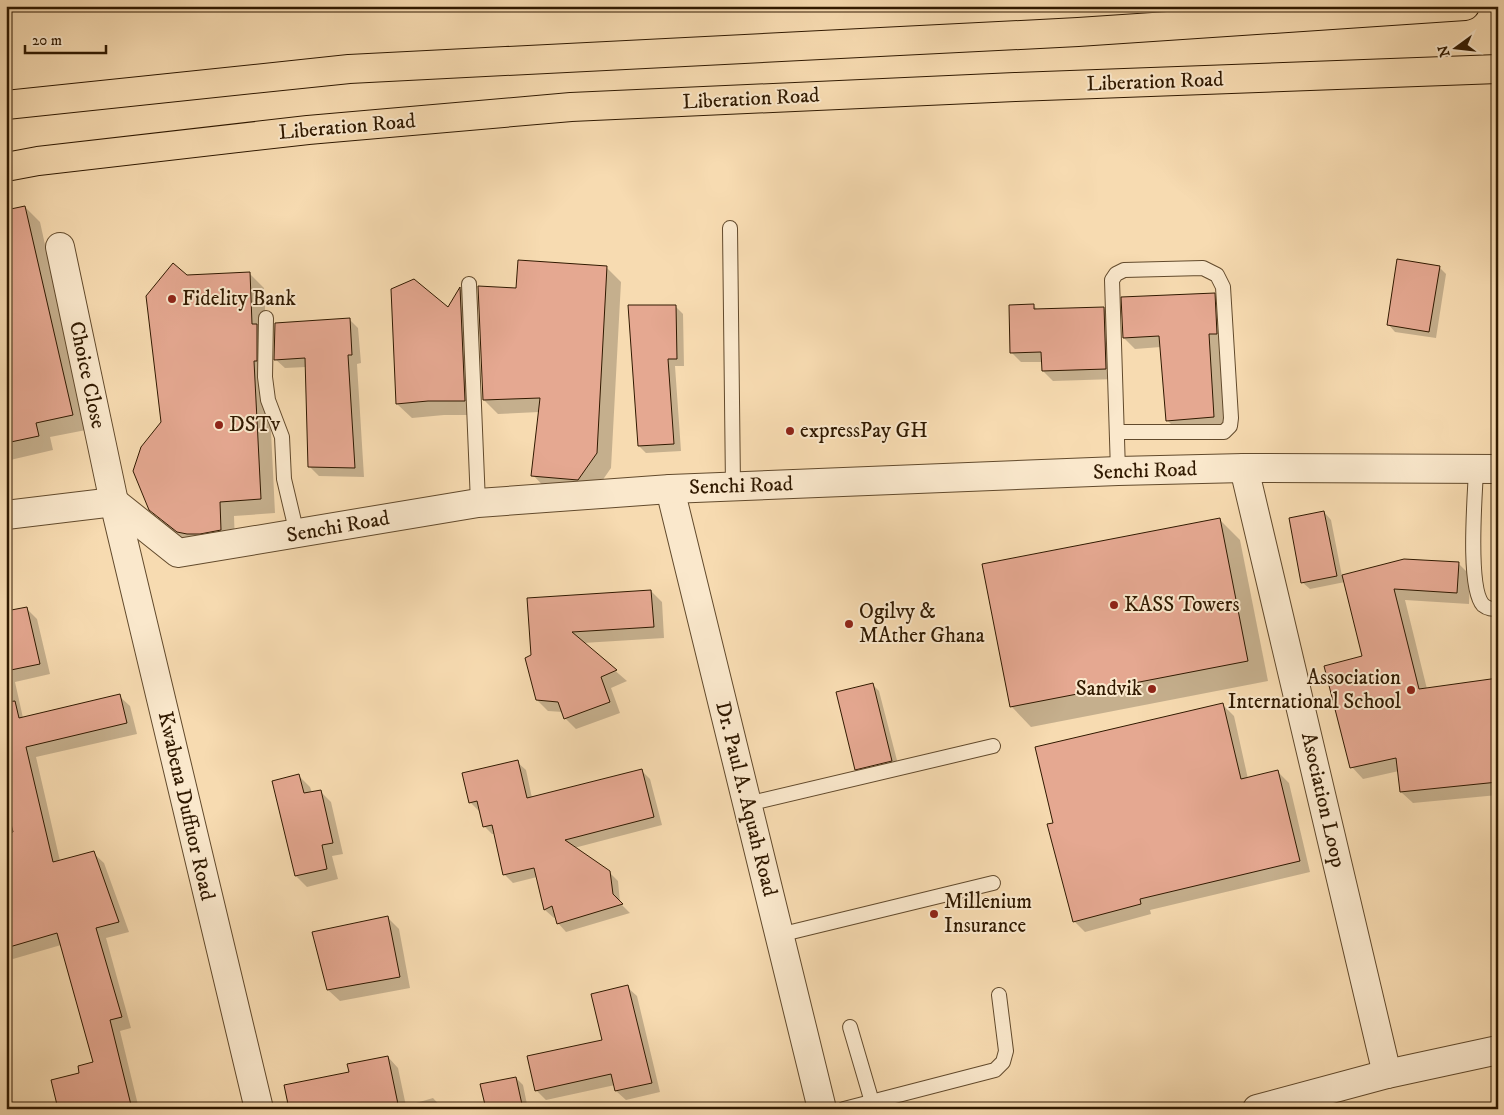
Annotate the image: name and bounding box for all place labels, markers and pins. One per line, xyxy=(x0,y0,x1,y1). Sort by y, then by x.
place label: Fidelity Bank xyxy=(182,286,296,312)
marker: Fidelity Bank xyxy=(166,293,178,305)
place label: DSTv xyxy=(229,412,281,438)
place label: expressPay GH xyxy=(800,418,928,444)
marker: DSTv xyxy=(213,419,225,431)
marker: expressPay GH xyxy=(784,425,796,437)
place label: KASS Towers xyxy=(1124,592,1239,618)
place label: Ogilvy & MAther Ghana xyxy=(859,599,985,649)
marker: KASS Towers xyxy=(1108,599,1120,611)
marker: Ogilvy & MAther Ghana xyxy=(843,618,855,630)
place label: Association International School xyxy=(1228,665,1402,715)
place label: Sandvik xyxy=(1076,676,1143,702)
marker: Sandvik xyxy=(1146,683,1158,695)
marker: Association International School xyxy=(1405,684,1417,696)
place label: Millenium Insurance xyxy=(944,889,1032,939)
marker: Millenium Insurance xyxy=(928,908,940,920)

